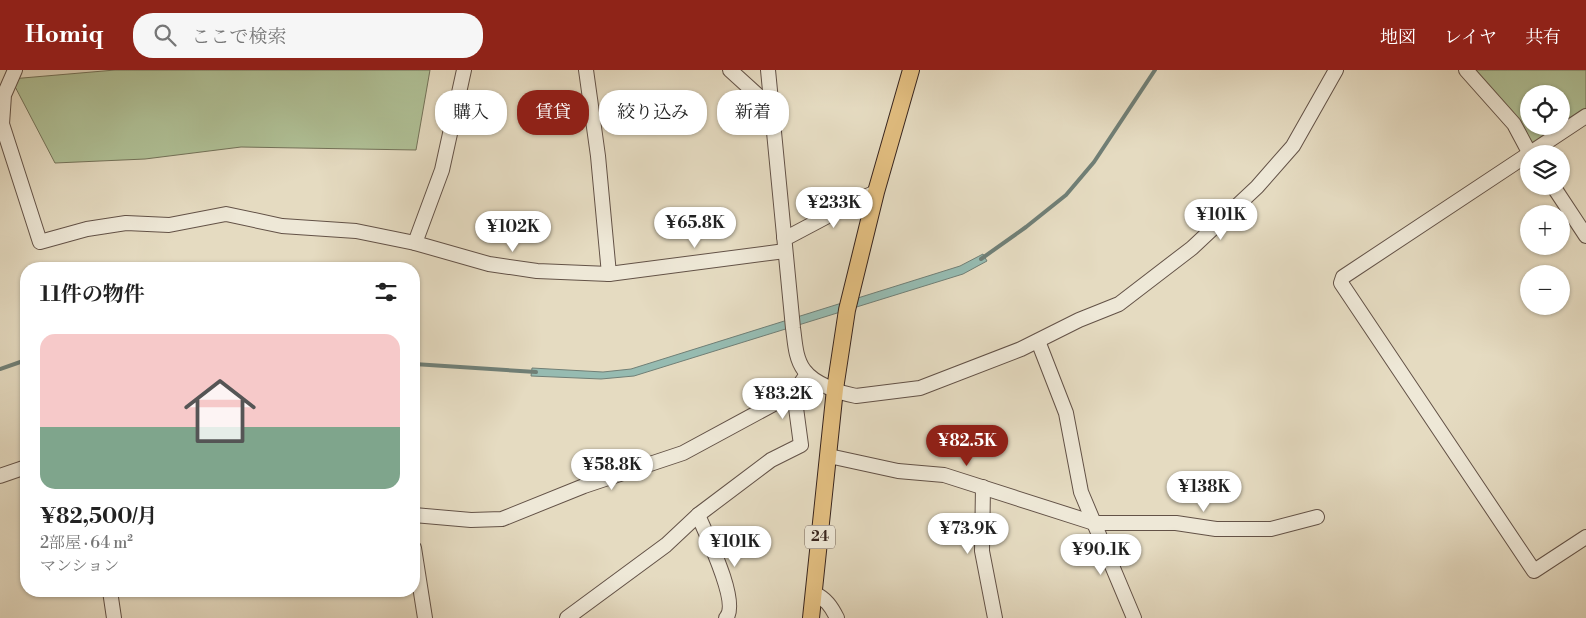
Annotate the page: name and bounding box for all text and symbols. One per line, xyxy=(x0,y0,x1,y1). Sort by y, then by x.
search box xyxy=(133,13,483,58)
text: Homiq xyxy=(25,20,103,50)
icon: search xyxy=(151,21,179,49)
text: ここで検索 xyxy=(191,25,286,49)
text: 地図 xyxy=(1380,26,1416,49)
text: レイヤ xyxy=(1444,26,1497,49)
text: 共有 xyxy=(1525,26,1561,49)
map controls xyxy=(1520,85,1570,315)
button: locate xyxy=(1520,85,1570,135)
chip: 購入 xyxy=(435,90,507,135)
chip: 賃貸 xyxy=(517,90,589,135)
chip: 絞り込み xyxy=(599,90,707,135)
chip: 新着 xyxy=(717,90,789,135)
button: layers xyxy=(1520,145,1570,195)
pin: ¥233K xyxy=(799,186,869,229)
text: ¥233K xyxy=(807,193,861,213)
pin: ¥101K xyxy=(1186,198,1256,241)
text: ¥101K xyxy=(1195,205,1247,225)
button: + xyxy=(1520,205,1570,255)
pin: ¥65.8K xyxy=(654,206,736,249)
pin: ¥102K xyxy=(478,210,548,253)
text: ¥65.8K xyxy=(665,213,725,233)
text: ¥102K xyxy=(486,217,540,237)
button: − xyxy=(1520,265,1570,315)
icon: filters xyxy=(372,278,400,306)
text: 11件の物件 xyxy=(40,282,145,308)
icon: home xyxy=(175,366,265,456)
pin: ¥83.2K xyxy=(742,378,824,420)
text: ¥83.2K xyxy=(753,384,813,404)
pin: ¥82.5K xyxy=(926,424,1008,467)
text: ¥82.5K xyxy=(937,431,997,451)
pin: ¥58.8K xyxy=(571,448,653,491)
text: ¥58.8K xyxy=(582,455,642,475)
pin: ¥138K xyxy=(1169,470,1239,513)
text: ¥138K xyxy=(1178,477,1230,497)
text: ¥82,500/月 xyxy=(40,504,158,530)
pin: ¥73.9K xyxy=(927,512,1009,555)
text: ¥73.9K xyxy=(939,519,997,539)
pin: ¥101K xyxy=(700,526,770,568)
road number: 24 xyxy=(805,526,835,548)
text: ¥101K xyxy=(709,532,761,552)
text: 2部屋 · 64 m² xyxy=(40,533,133,553)
pin: ¥90.1K xyxy=(1060,534,1142,576)
text: ¥90.1K xyxy=(1071,540,1131,560)
text: マンション xyxy=(40,556,119,576)

